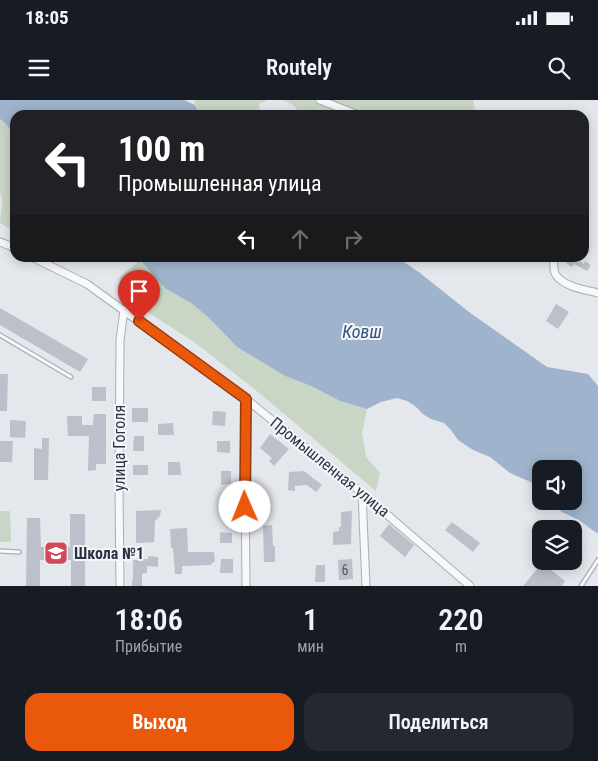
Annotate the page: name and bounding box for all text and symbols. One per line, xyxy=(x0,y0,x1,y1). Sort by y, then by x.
text: 18:05 xyxy=(25,6,69,29)
icon: menu xyxy=(25,54,53,82)
icon: search xyxy=(545,54,573,82)
text: Routely xyxy=(266,55,332,80)
text: 100 m xyxy=(118,129,205,170)
icon: left xyxy=(35,130,100,195)
text: Промышленная улица xyxy=(118,171,322,196)
icon: left xyxy=(233,225,261,253)
icon: ahead xyxy=(286,225,314,253)
icon: right xyxy=(339,225,367,253)
pin xyxy=(118,270,160,321)
icon: arrive xyxy=(125,277,153,305)
water label: Ковш xyxy=(342,321,382,342)
street label: улица Гоголя xyxy=(110,405,129,491)
street label: Промышленная улица xyxy=(266,413,394,521)
map controls xyxy=(532,460,582,570)
button: sound xyxy=(532,460,582,510)
position arrow xyxy=(218,480,270,532)
button: layers xyxy=(532,520,582,570)
school or university icon: Школа №1 xyxy=(43,540,69,566)
place label: Школа №1 xyxy=(74,544,144,563)
house number: 6 xyxy=(342,562,349,578)
text: 18:06 xyxy=(114,602,183,637)
text: 1 xyxy=(303,602,318,637)
text: 220 xyxy=(438,602,484,637)
text: Прибытие xyxy=(115,637,182,656)
text: мин xyxy=(297,637,324,656)
text: m xyxy=(455,637,467,656)
button: Выход xyxy=(25,693,294,751)
button: Поделиться xyxy=(304,693,573,751)

